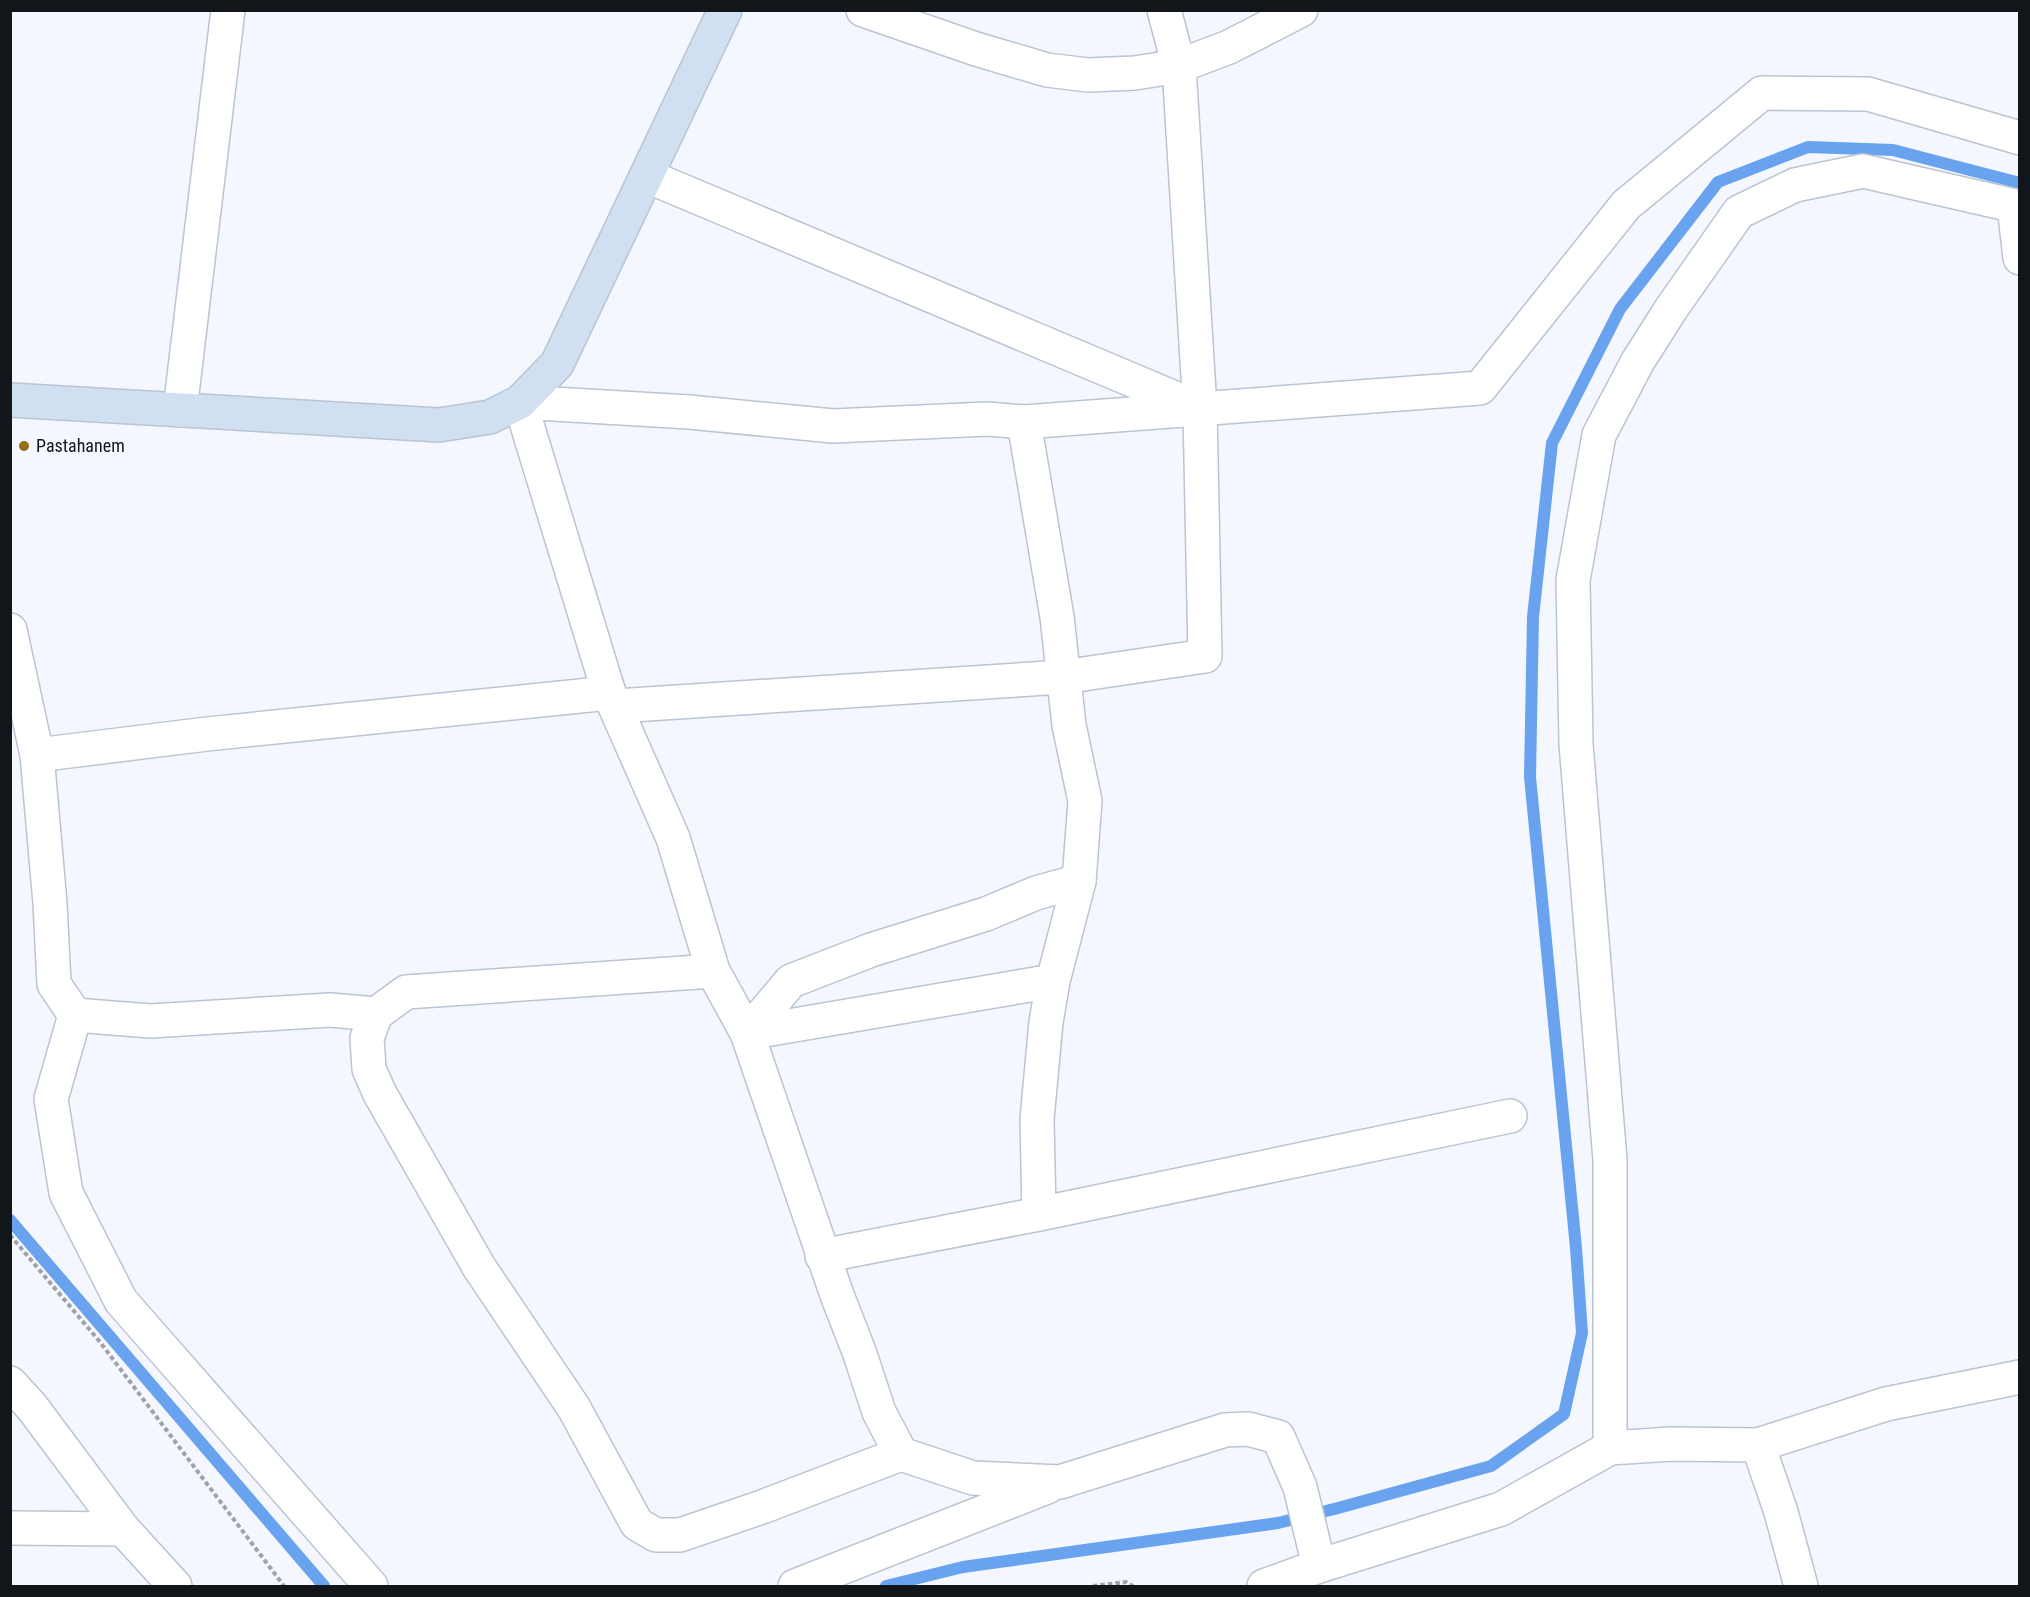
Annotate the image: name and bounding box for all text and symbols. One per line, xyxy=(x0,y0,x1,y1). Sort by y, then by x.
place label: Pastahanem xyxy=(36,435,125,456)
marker: Pastahanem xyxy=(17,439,31,453)

